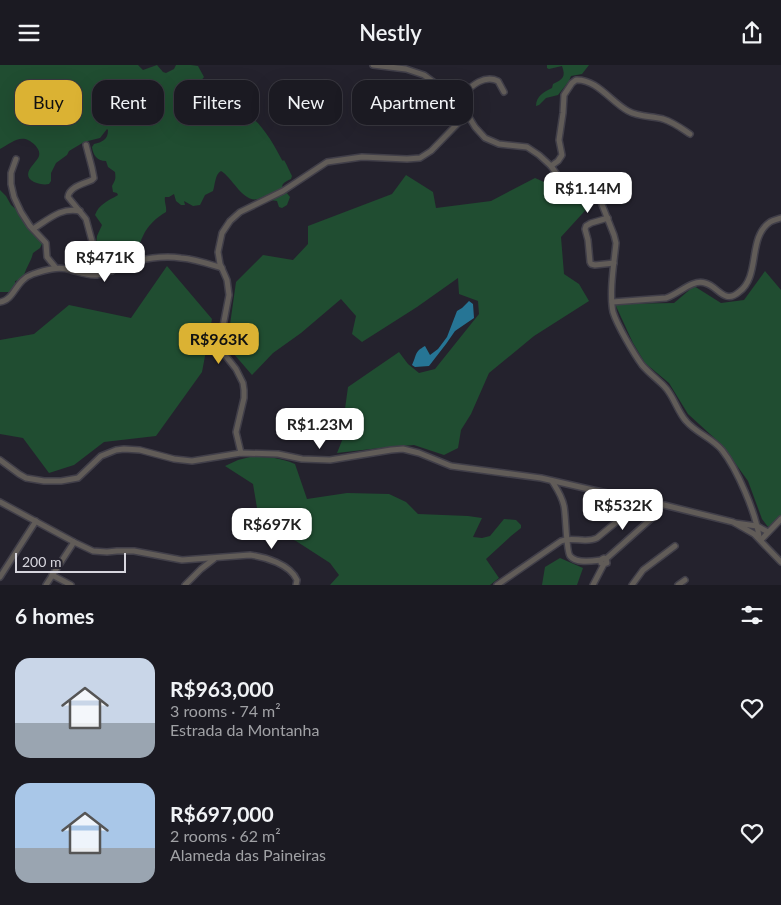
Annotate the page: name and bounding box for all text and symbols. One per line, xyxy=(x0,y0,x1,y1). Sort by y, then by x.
icon: menu xyxy=(15,19,43,47)
text: Nestly xyxy=(359,19,422,46)
icon: share xyxy=(738,19,766,47)
chip: Buy xyxy=(15,80,82,125)
chip: Rent xyxy=(92,80,164,125)
chip: Filters xyxy=(174,80,259,125)
chip: New xyxy=(269,80,342,125)
chip: Apartment xyxy=(352,80,473,125)
pin: R$1.14M xyxy=(542,171,634,214)
text: R$1.14M xyxy=(555,178,621,197)
pin: R$471K xyxy=(64,241,146,283)
text: R$471K xyxy=(76,247,134,266)
pin: R$963K xyxy=(178,323,260,365)
text: R$963K xyxy=(190,329,248,348)
pin: R$1.23M xyxy=(274,407,366,450)
text: R$1.23M xyxy=(287,414,353,433)
pin: R$532K xyxy=(582,489,664,531)
text: R$532K xyxy=(594,495,652,514)
pin: R$697K xyxy=(231,507,313,550)
text: R$697K xyxy=(243,514,301,533)
scale bar xyxy=(15,550,126,573)
text: 200 m xyxy=(22,553,61,570)
icon: filters xyxy=(738,601,766,629)
text: 6 homes xyxy=(15,603,94,628)
text: R$963,000 xyxy=(170,676,274,701)
icon: home xyxy=(55,678,115,738)
icon: heart xyxy=(738,694,766,722)
text: 3 rooms · 74 m² xyxy=(170,701,281,720)
text: Estrada da Montanha xyxy=(170,720,319,739)
text: R$697,000 xyxy=(170,801,274,826)
icon: home xyxy=(55,803,115,863)
icon: heart xyxy=(738,819,766,847)
text: 2 rooms · 62 m² xyxy=(170,826,281,845)
text: Alameda das Paineiras xyxy=(170,845,326,864)

